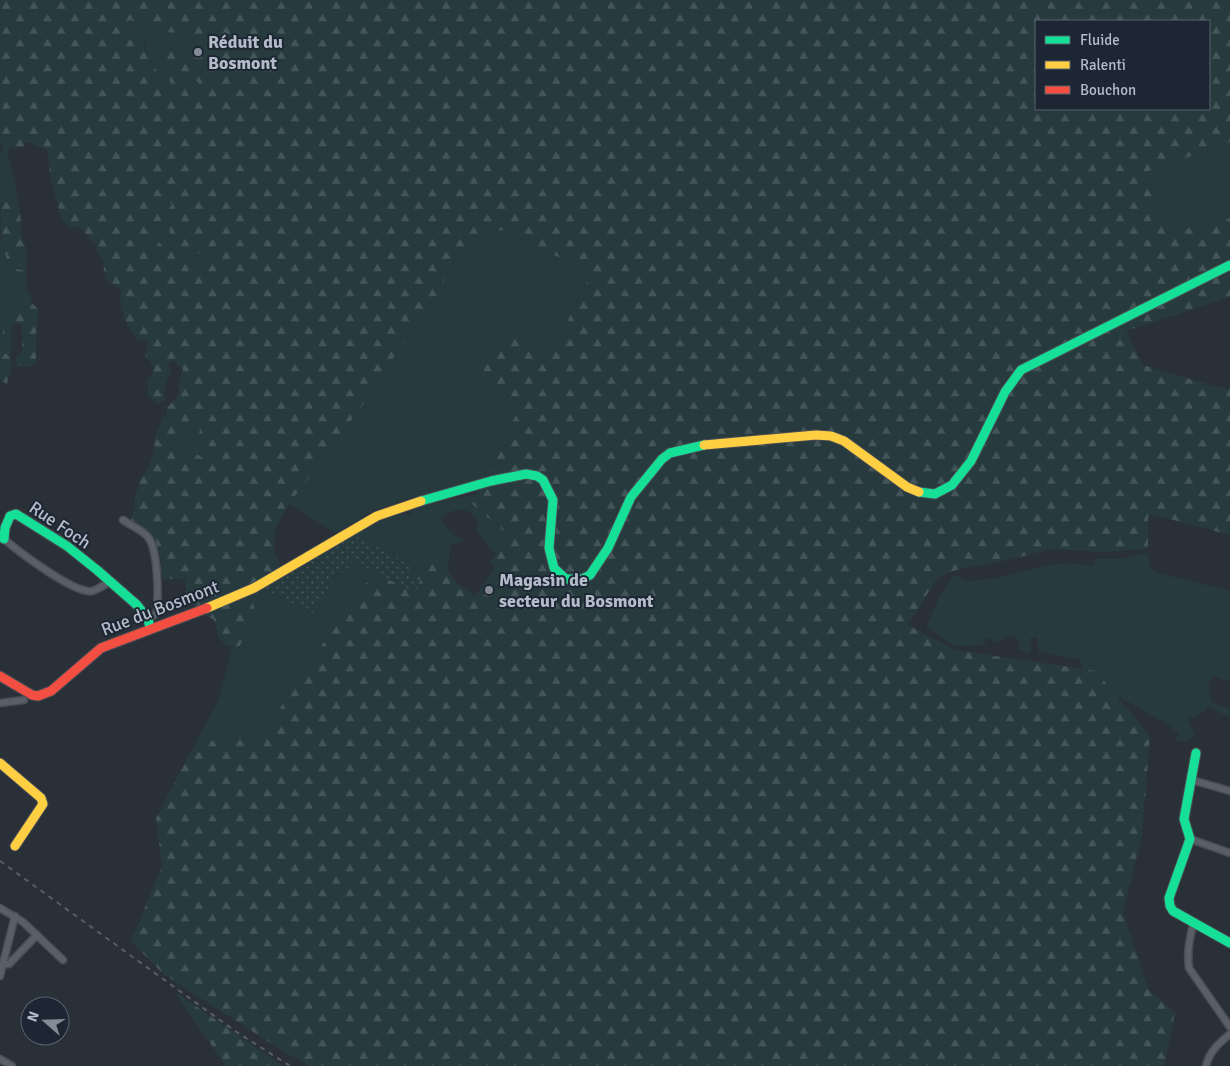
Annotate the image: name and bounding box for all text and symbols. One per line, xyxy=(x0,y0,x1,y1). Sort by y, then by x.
legend xyxy=(1035,20,1210,110)
place label: Réduit du Bosmont xyxy=(208,31,283,74)
text: Fluide xyxy=(1080,31,1120,49)
marker: Réduit du Bosmont xyxy=(192,46,204,58)
text: Ralenti xyxy=(1080,56,1126,74)
text: Bouchon xyxy=(1080,81,1136,99)
street label: Rue Foch xyxy=(25,496,95,554)
place label: Magasin de secteur du Bosmont xyxy=(499,569,654,612)
street label: Rue du Bosmont xyxy=(98,575,222,641)
marker: Magasin de secteur du Bosmont xyxy=(483,584,495,596)
north arrow xyxy=(20,996,70,1046)
text: N xyxy=(24,1009,43,1024)

